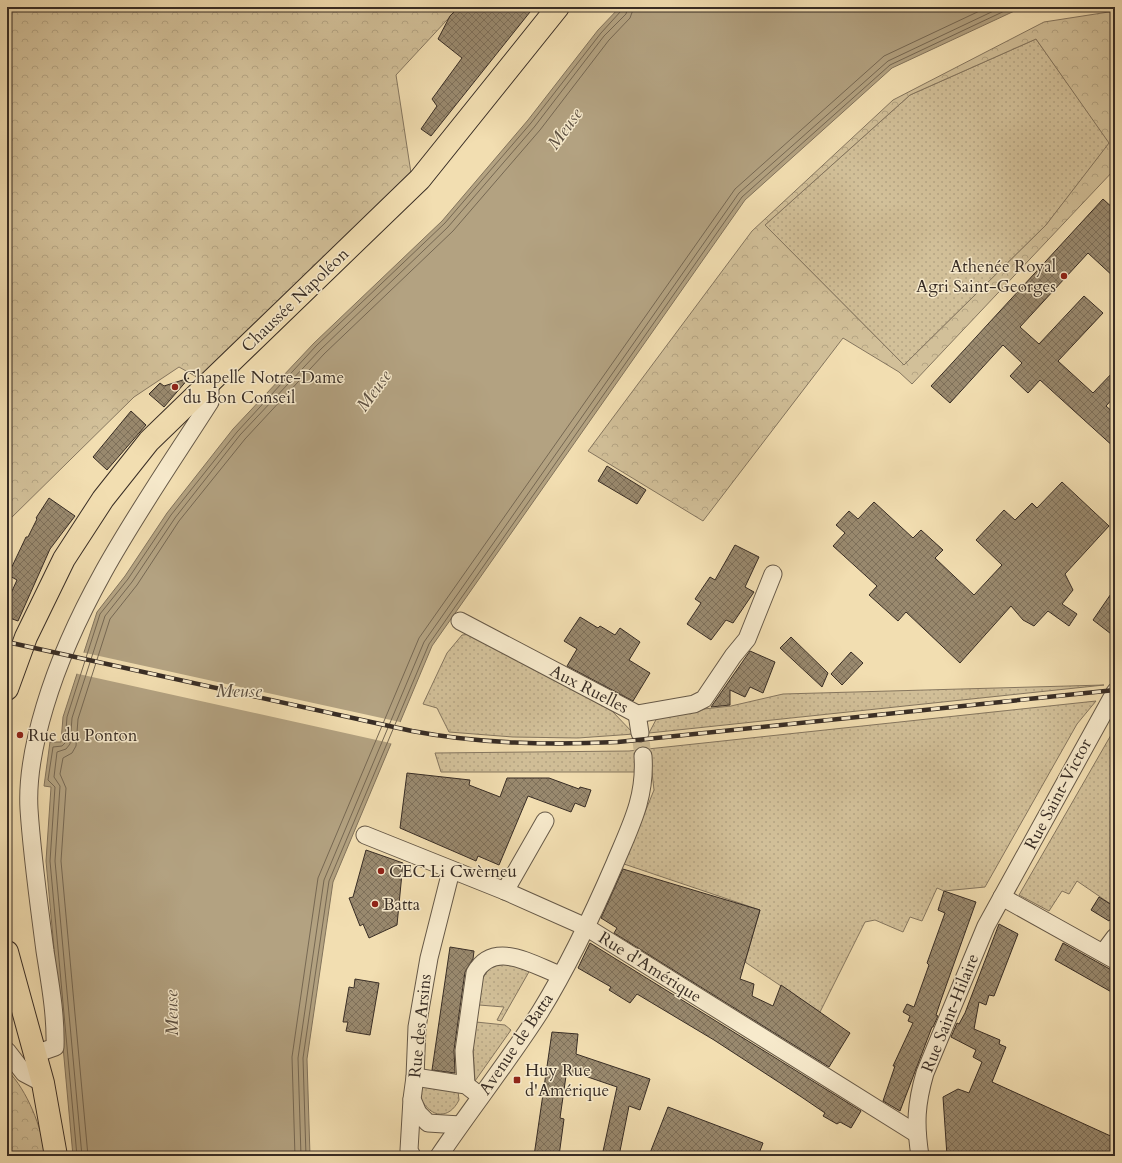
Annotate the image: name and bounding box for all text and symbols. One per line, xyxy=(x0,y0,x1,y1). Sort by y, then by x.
water label: Meuse xyxy=(541,102,589,155)
street label: Chaussée Napoléon xyxy=(236,242,354,357)
place label: Athenée Royal Agri Saint-Georges xyxy=(916,255,1057,298)
marker: Athenée Royal Agri Saint-Georges xyxy=(1059,271,1069,281)
water label: Meuse xyxy=(350,364,398,417)
place label: Chapelle Notre-Dame du Bon Conseil xyxy=(183,366,344,409)
marker: Chapelle Notre-Dame du Bon Conseil xyxy=(170,382,180,392)
street label: Aux Ruelles xyxy=(546,659,633,719)
water label: Meuse xyxy=(216,679,263,704)
place label: Rue du Ponton xyxy=(28,724,138,747)
marker: Rue du Ponton xyxy=(15,730,25,740)
street label: Rue Saint-Victor xyxy=(1019,734,1097,853)
place label: CEC Li Cwèrneu xyxy=(389,860,517,883)
marker: CEC Li Cwèrneu xyxy=(376,866,386,876)
place label: Batta xyxy=(383,893,421,916)
marker: Batta xyxy=(370,899,380,909)
street label: Rue d'Amérique xyxy=(594,926,706,1008)
street label: Rue Saint-Hilaire xyxy=(916,950,984,1076)
street label: Rue des Arsins xyxy=(403,973,437,1079)
street label: Avenue de Batta xyxy=(473,988,559,1099)
water label: Meuse xyxy=(159,989,185,1036)
place label: Huy Rue d'Amérique xyxy=(525,1059,609,1102)
marker: Huy Rue d'Amérique xyxy=(512,1075,522,1085)

